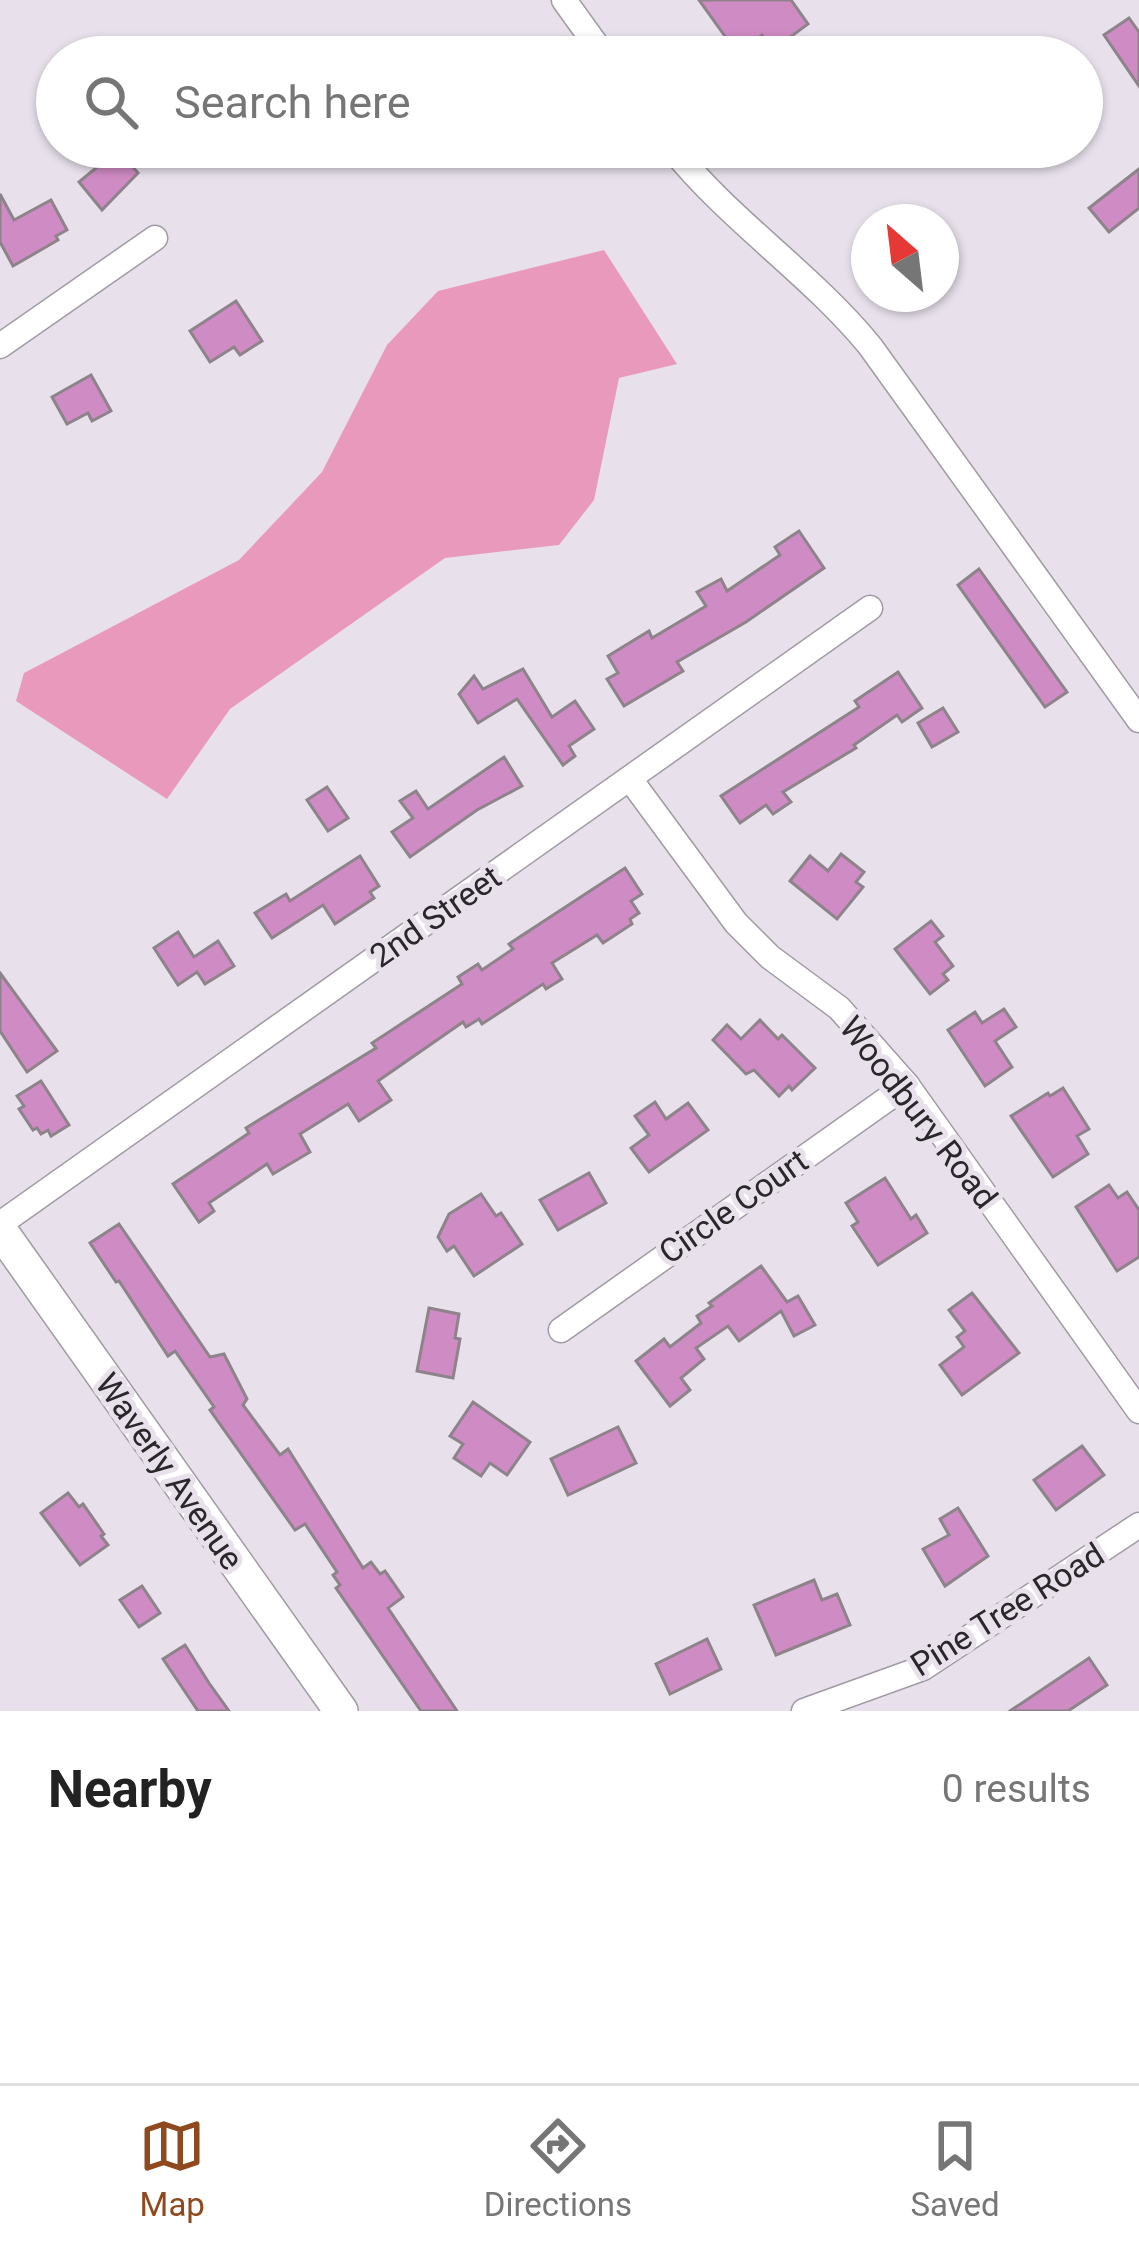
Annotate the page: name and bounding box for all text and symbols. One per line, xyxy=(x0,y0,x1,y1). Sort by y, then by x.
search box xyxy=(36,36,1103,168)
icon: search xyxy=(78,69,144,135)
text: Search here xyxy=(174,76,411,129)
north arrow xyxy=(851,204,959,312)
street label: 2nd Street xyxy=(362,857,508,976)
street label: Woodbury Road xyxy=(832,1009,1006,1216)
street label: Circle Court xyxy=(651,1141,815,1272)
street label: Waverly Avenue xyxy=(87,1366,252,1577)
street label: Pine Tree Road xyxy=(903,1534,1111,1684)
text: Nearby xyxy=(48,1760,212,1819)
text: 0 results xyxy=(942,1766,1091,1812)
tab: Map xyxy=(139,2113,205,2224)
tab: Directions xyxy=(484,2113,632,2224)
tab: Saved xyxy=(911,2113,1000,2224)

